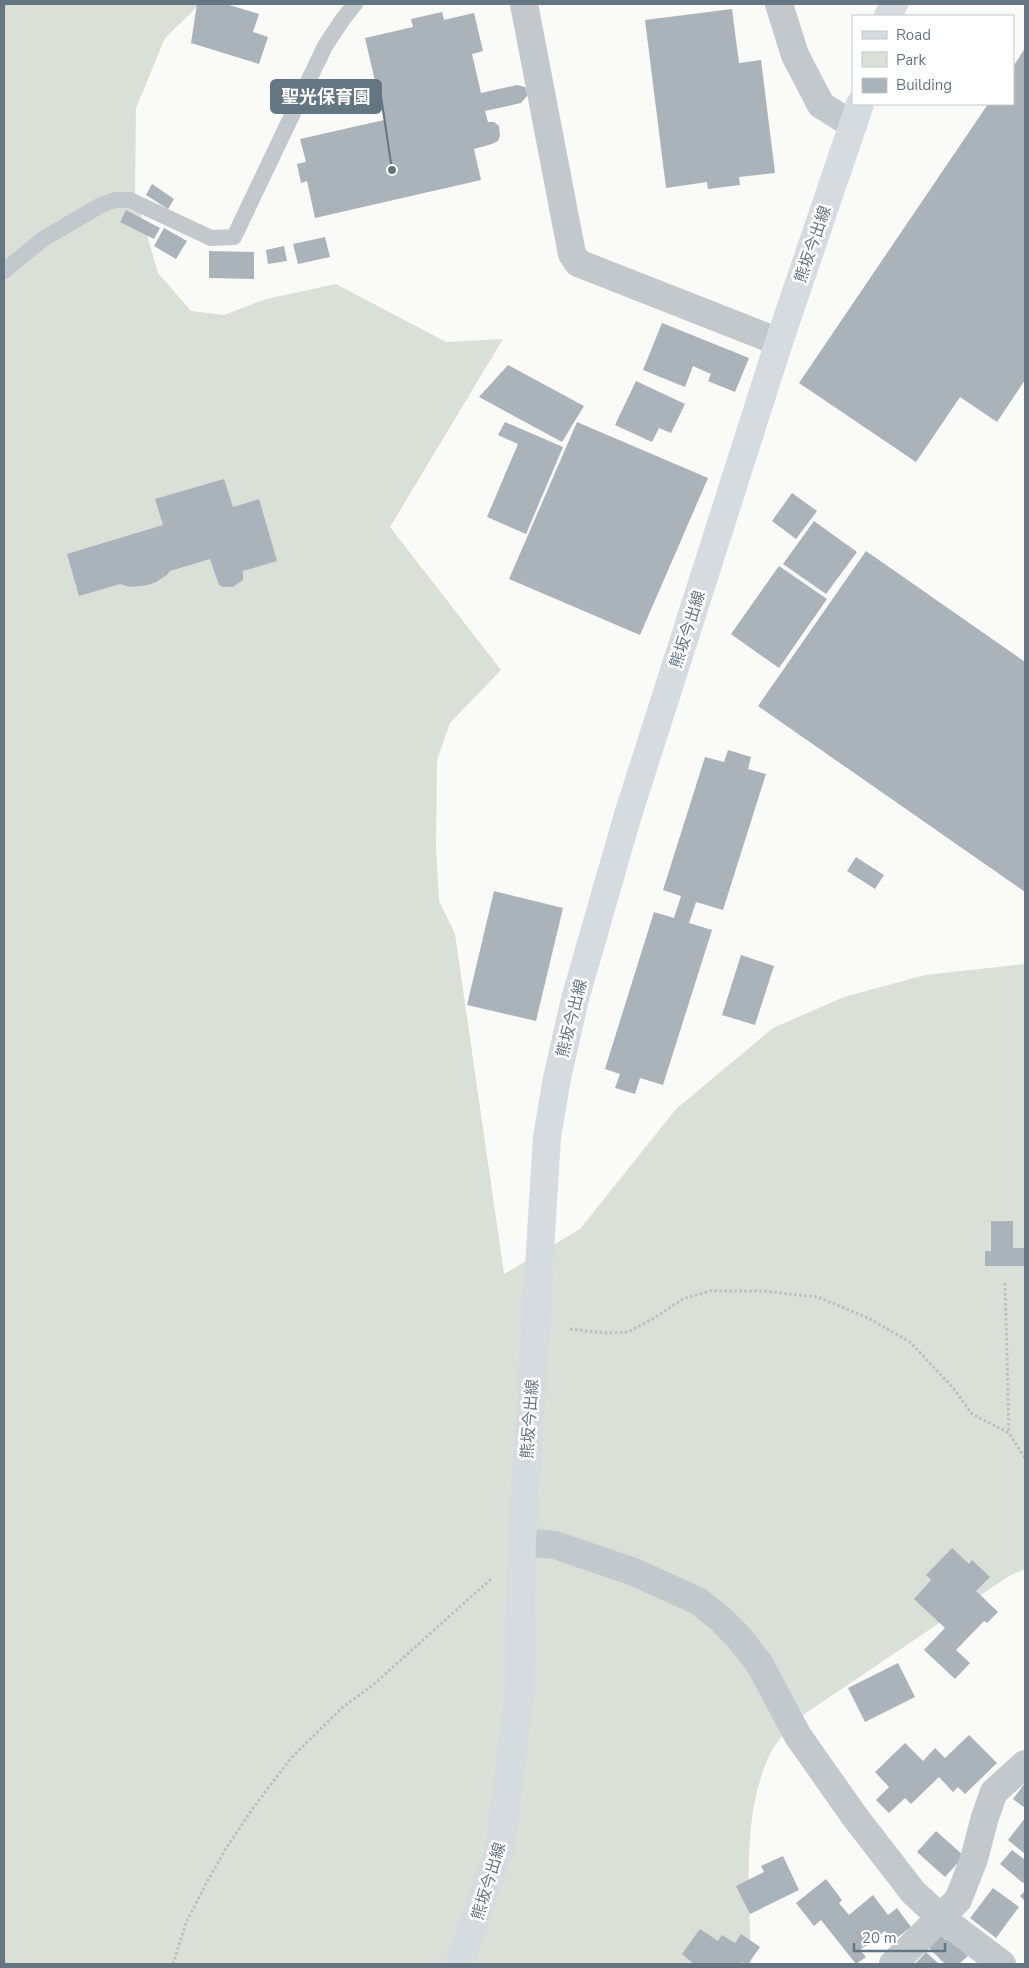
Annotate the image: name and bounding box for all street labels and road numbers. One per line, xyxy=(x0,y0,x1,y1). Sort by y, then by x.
street label: 熊坂今出線 xyxy=(790,203,836,286)
street label: 熊坂今出線 xyxy=(665,588,711,671)
street label: 熊坂今出線 xyxy=(552,977,592,1060)
street label: 熊坂今出線 xyxy=(516,1378,544,1460)
street label: 熊坂今出線 xyxy=(467,1840,511,1923)

